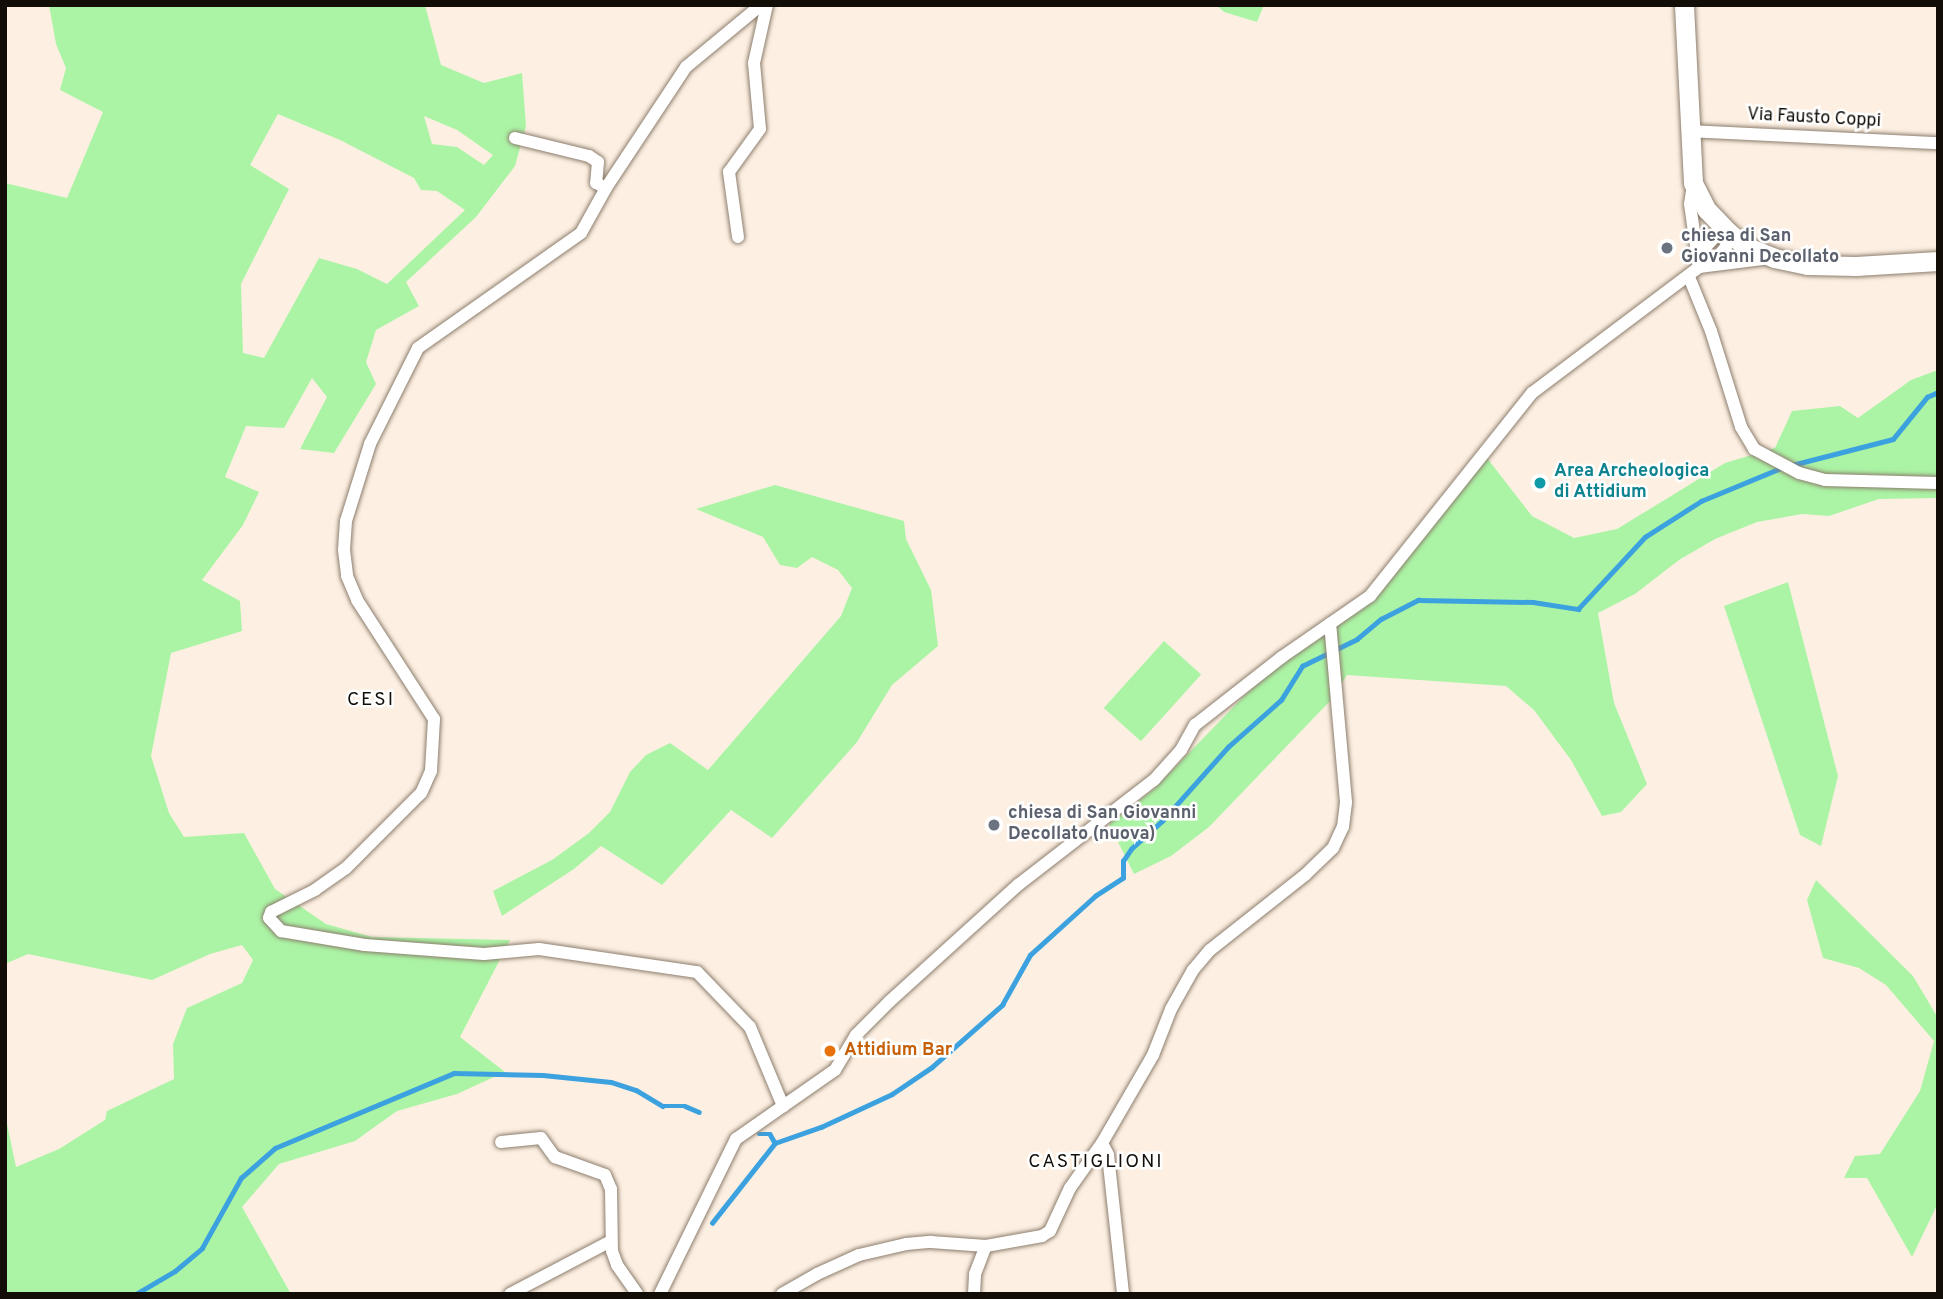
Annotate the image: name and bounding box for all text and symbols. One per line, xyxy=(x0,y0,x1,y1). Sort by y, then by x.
street label: Via Fausto Coppi xyxy=(1747,105,1881,133)
place label: chiesa di San Giovanni Decollato xyxy=(1681,227,1839,270)
marker: chiesa di San Giovanni Decollato xyxy=(1659,240,1675,256)
place label: Area Archeologica di Attidium xyxy=(1554,462,1710,504)
marker: Area Archeologica di Attidium xyxy=(1532,475,1548,491)
district label: CESI xyxy=(347,690,395,712)
place label: chiesa di San Giovanni Decollato (nuova) xyxy=(1008,804,1196,846)
marker: chiesa di San Giovanni Decollato (nuova) xyxy=(986,817,1002,833)
place label: Attidium Bar xyxy=(844,1040,952,1062)
marker: Attidium Bar xyxy=(822,1043,838,1059)
district label: CASTIGLIONI xyxy=(1030,1152,1162,1174)

